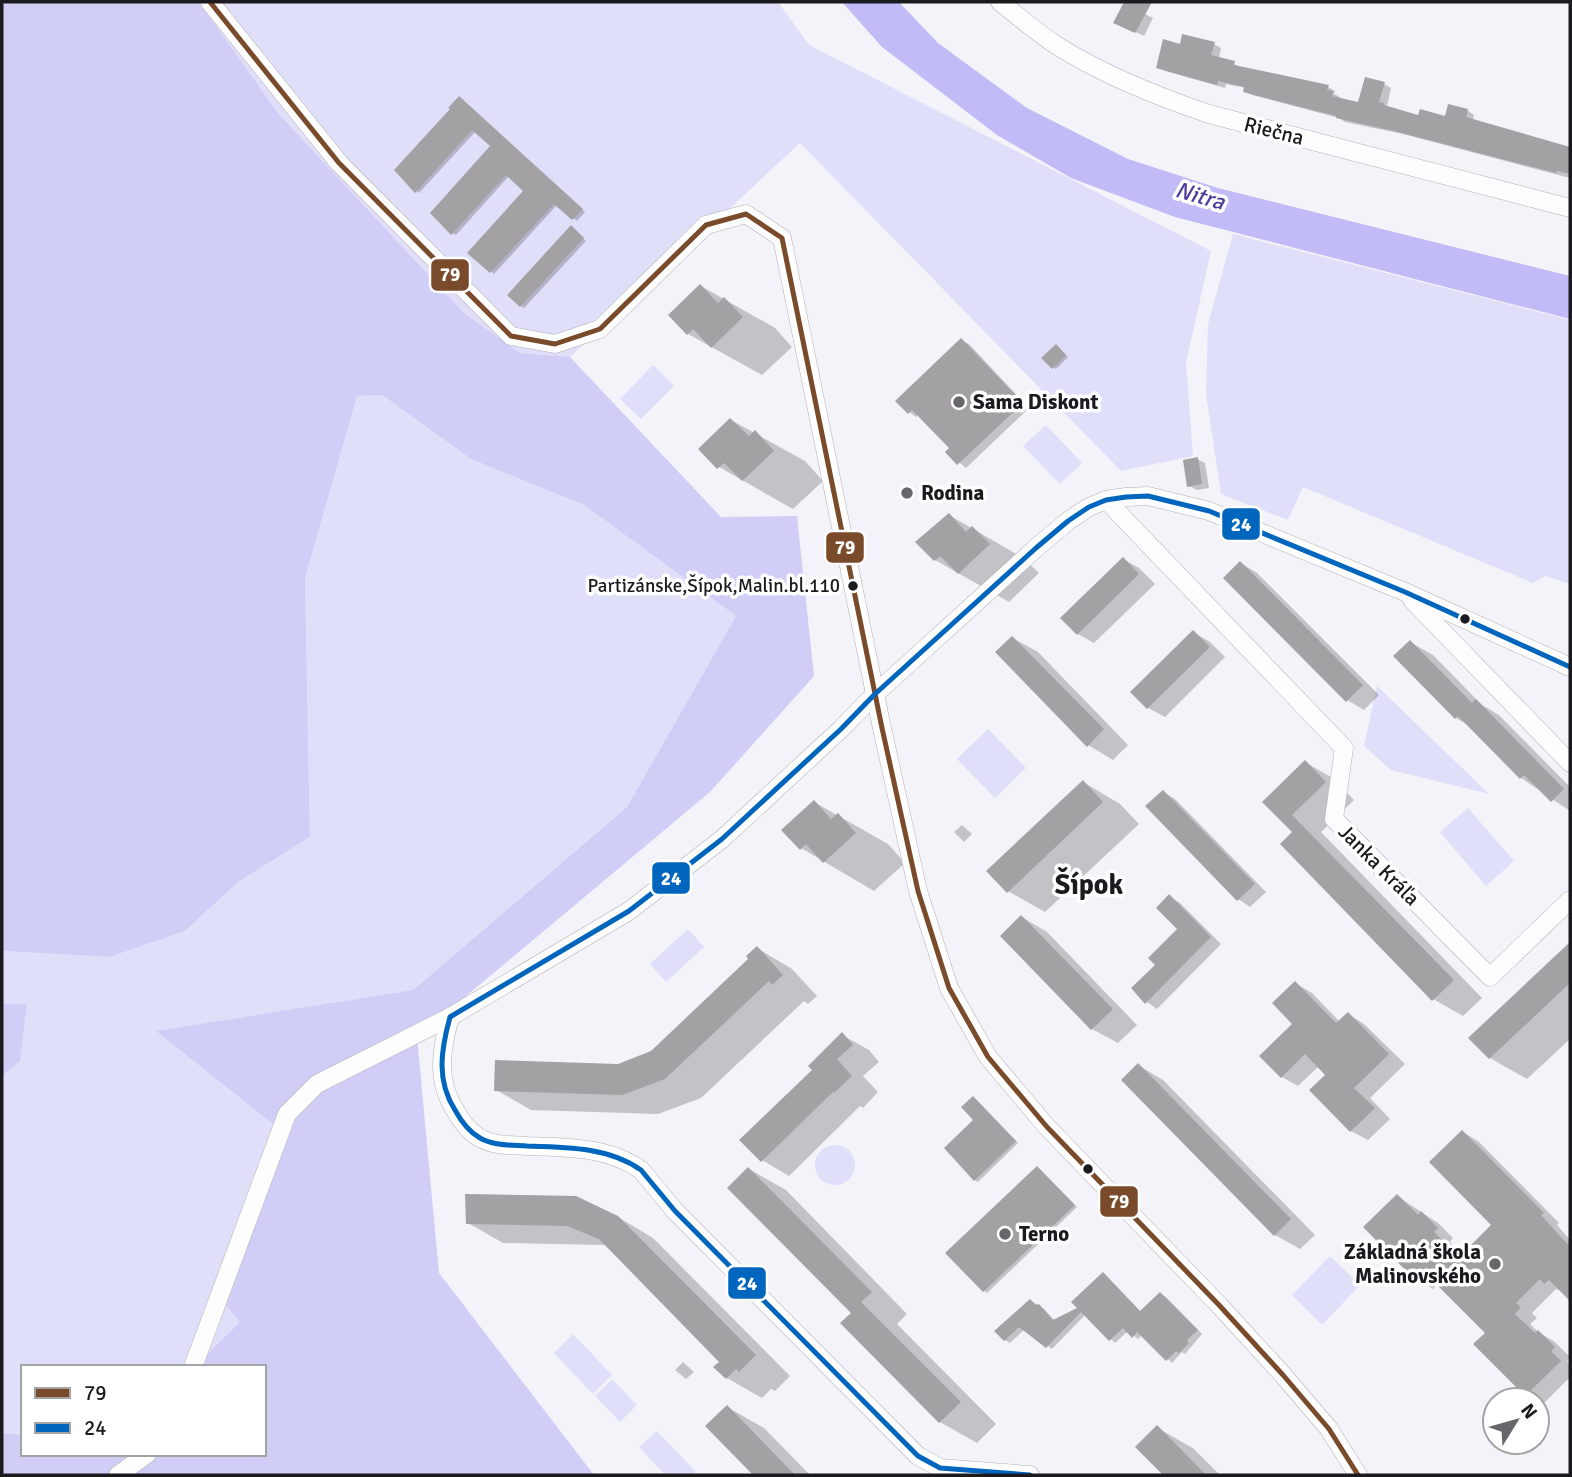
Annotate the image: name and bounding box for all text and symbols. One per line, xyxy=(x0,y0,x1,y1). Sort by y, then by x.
street label: Riečna xyxy=(1241,111,1307,151)
water label: Nitra xyxy=(1172,175,1229,217)
line badge: 79 xyxy=(430,258,470,292)
text: 79 xyxy=(440,263,460,287)
place label: Sama Diskont xyxy=(973,389,1099,415)
marker: Sama Diskont xyxy=(951,394,967,410)
place label: Rodina xyxy=(921,480,985,506)
marker: Rodina xyxy=(899,485,915,501)
line badge: 24 xyxy=(1221,507,1261,541)
text: 24 xyxy=(1231,513,1251,537)
line badge: 79 xyxy=(825,531,865,564)
text: 79 xyxy=(835,536,855,560)
place label: Partizánske,Šípok,Malin.bl.110 xyxy=(587,573,840,598)
marker: Partizánske,Šípok,Malin.bl.110 xyxy=(846,579,860,593)
unlabelled marker xyxy=(1458,612,1472,626)
street label: Janka Kráľa xyxy=(1333,819,1425,911)
line badge: 24 xyxy=(651,861,691,895)
district label: Šípok xyxy=(1055,866,1123,902)
text: 24 xyxy=(661,867,681,891)
unlabelled marker xyxy=(1081,1162,1095,1176)
line badge: 79 xyxy=(1099,1185,1139,1218)
text: 79 xyxy=(1109,1190,1129,1214)
place label: Terno xyxy=(1019,1221,1069,1247)
marker: Terno xyxy=(997,1226,1013,1242)
place label: Základná škola Malinovského xyxy=(1344,1239,1481,1289)
marker: Základná škola Malinovského xyxy=(1487,1256,1503,1272)
line badge: 24 xyxy=(727,1266,767,1300)
text: 24 xyxy=(737,1272,757,1296)
legend xyxy=(21,1365,266,1456)
text: 79 xyxy=(84,1380,107,1406)
north arrow xyxy=(1481,1386,1551,1456)
text: N xyxy=(1515,1399,1542,1424)
text: 24 xyxy=(84,1415,107,1441)

